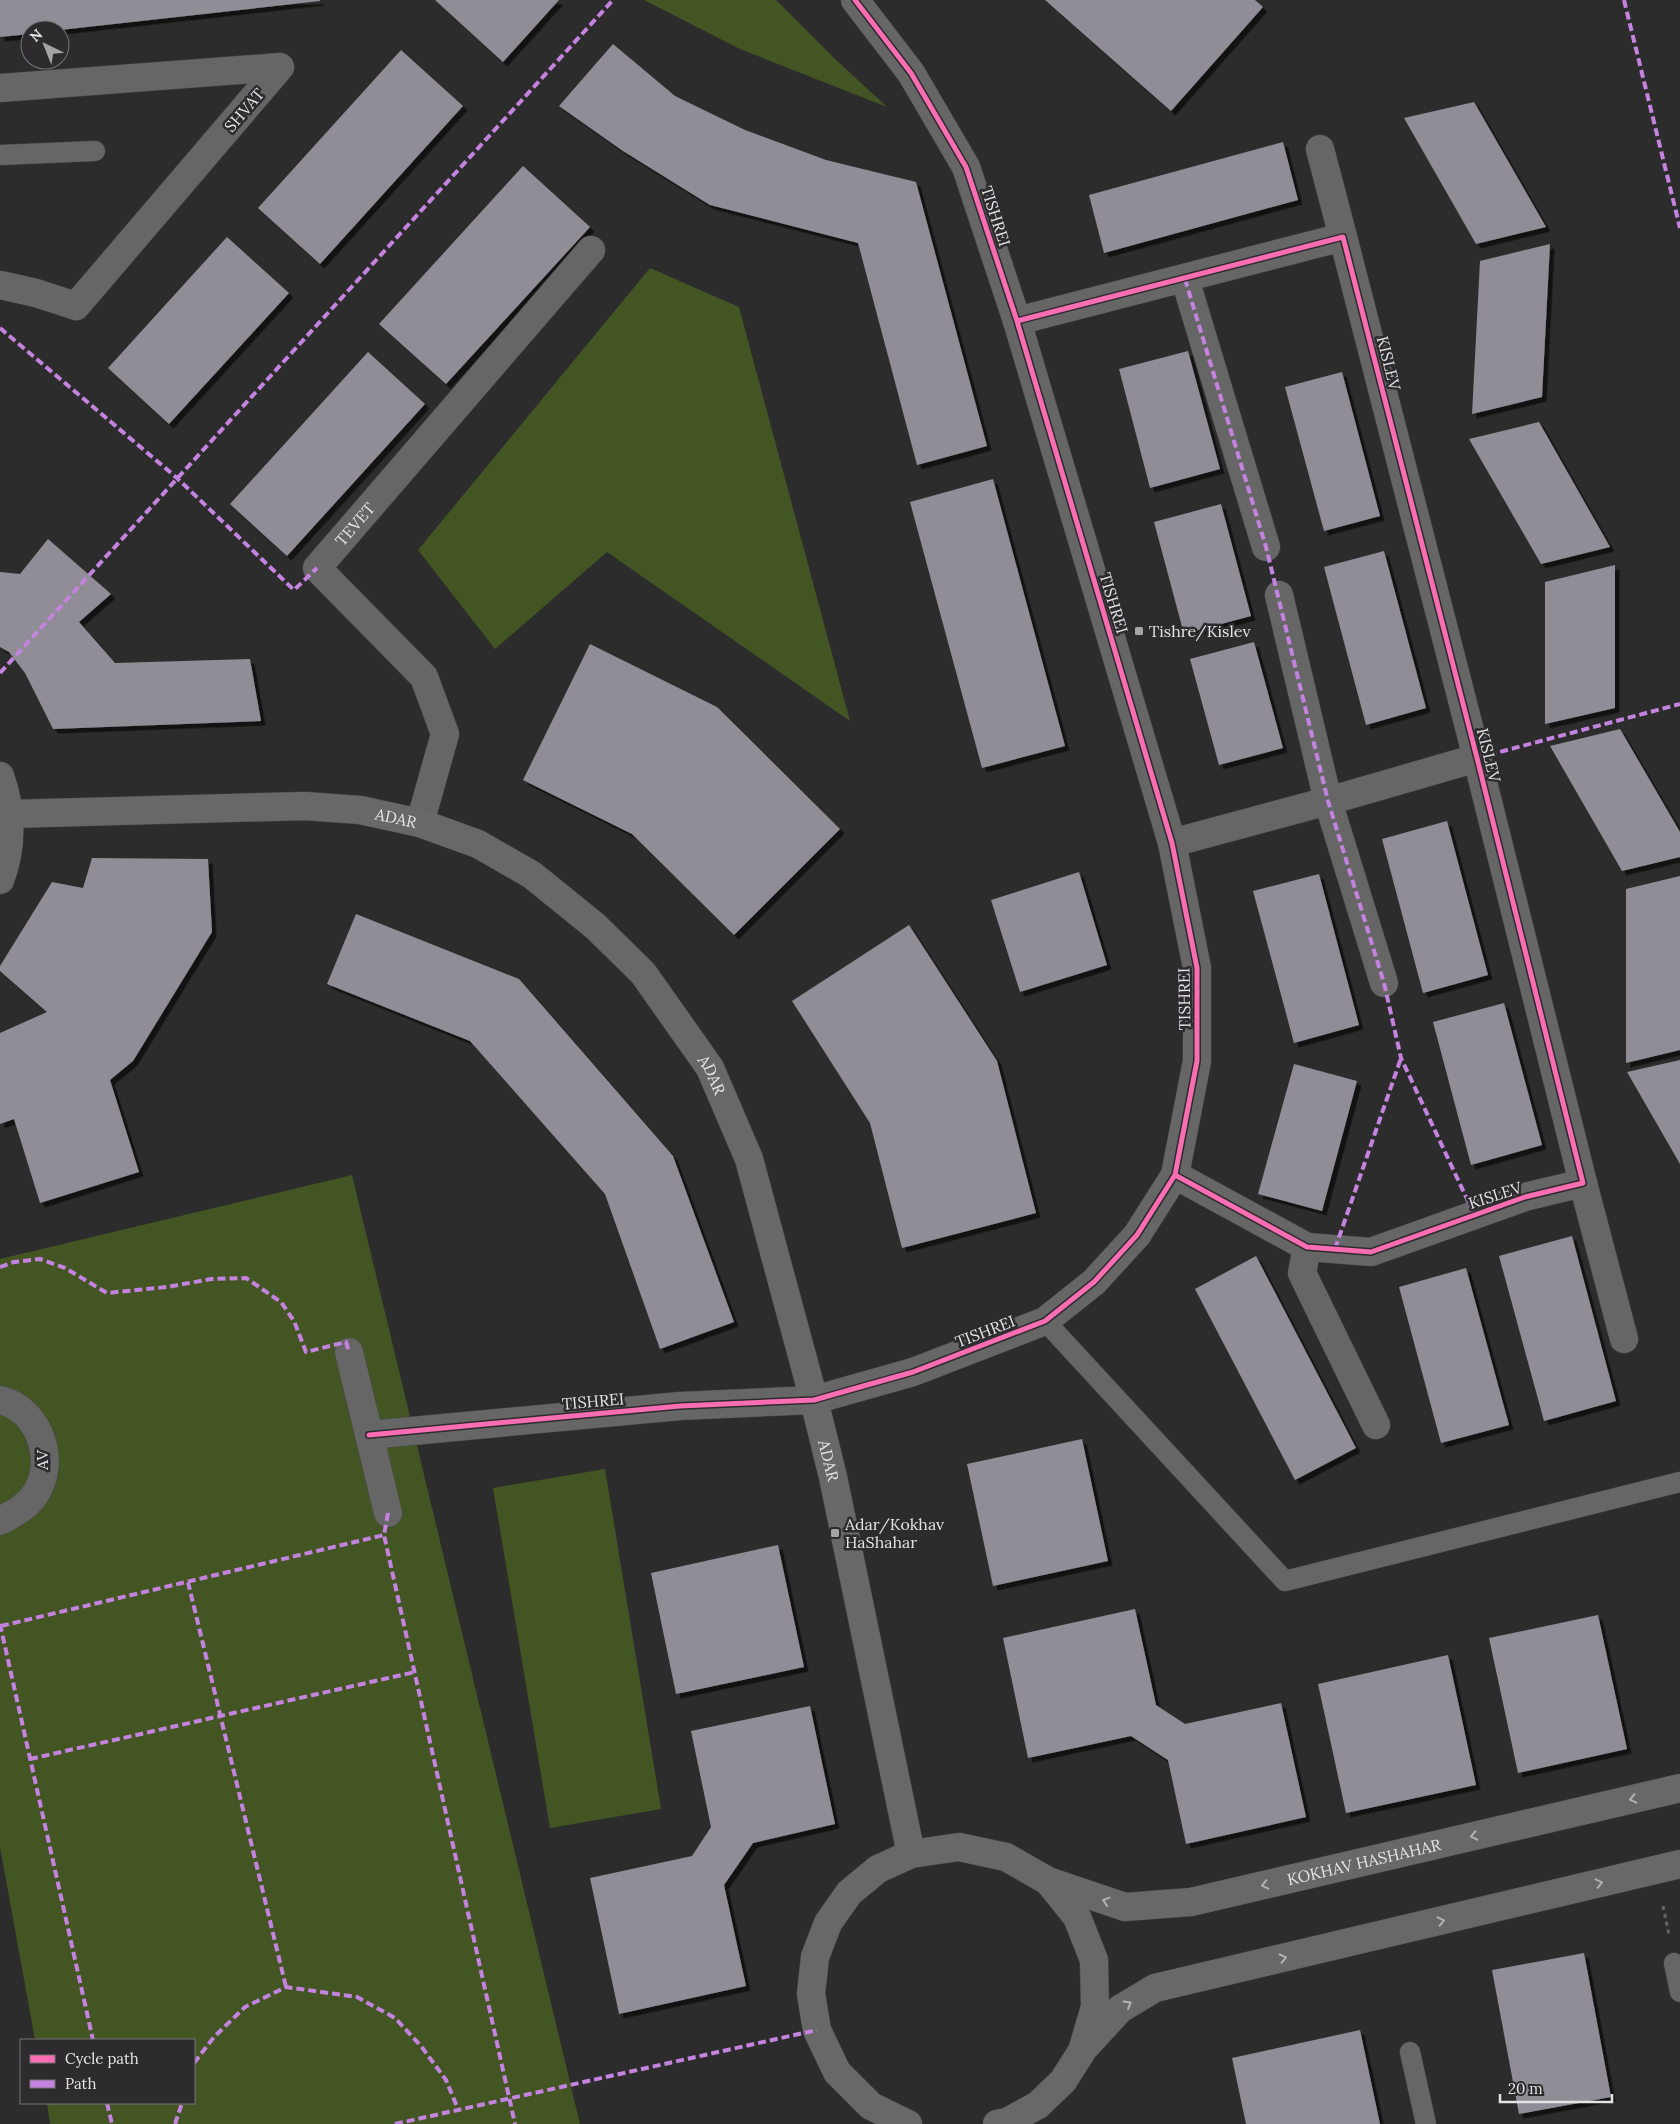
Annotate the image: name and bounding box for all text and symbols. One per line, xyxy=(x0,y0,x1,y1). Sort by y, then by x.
north arrow xyxy=(20,20,70,70)
text: N xyxy=(26,25,46,46)
street label: SHVAT xyxy=(220,84,268,136)
street label: TISHREI xyxy=(977,183,1015,249)
street label: KISLEV xyxy=(1373,334,1405,393)
street label: TEVET xyxy=(331,498,379,550)
street label: TISHREI xyxy=(1095,570,1133,636)
place label: Tishre/Kislev xyxy=(1149,621,1251,642)
marker: Tishre/Kislev xyxy=(1133,625,1145,637)
street label: KISLEV xyxy=(1473,726,1505,785)
street label: ADAR xyxy=(372,803,419,832)
street label: TISHREI xyxy=(1173,968,1195,1030)
street label: ADAR xyxy=(693,1050,731,1098)
street label: KISLEV xyxy=(1466,1177,1525,1213)
street label: TISHREI xyxy=(952,1310,1018,1352)
street label: TISHREI xyxy=(561,1388,625,1414)
street label: ADAR xyxy=(814,1437,844,1484)
street label: AV xyxy=(32,1450,52,1471)
place label: Adar/Kokhav HaShahar xyxy=(844,1514,945,1552)
marker: Adar/Kokhav HaShahar xyxy=(829,1527,841,1539)
one-way arrow xyxy=(1628,1793,1637,1804)
one-way arrow xyxy=(1470,1830,1479,1841)
street label: KOKHAV HASHAHAR xyxy=(1285,1834,1444,1889)
one-way arrow xyxy=(1595,1878,1604,1889)
one-way arrow xyxy=(1260,1879,1269,1890)
one-way arrow xyxy=(1102,1896,1110,1906)
one-way arrow xyxy=(1436,1916,1445,1927)
one-way arrow xyxy=(1278,1953,1287,1964)
one-way arrow xyxy=(1123,2000,1132,2010)
legend xyxy=(20,2039,195,2104)
text: Cycle path xyxy=(65,2049,139,2068)
scale bar xyxy=(1500,2072,1612,2104)
text: Path xyxy=(65,2074,96,2093)
text: 20 m xyxy=(1508,2079,1543,2098)

